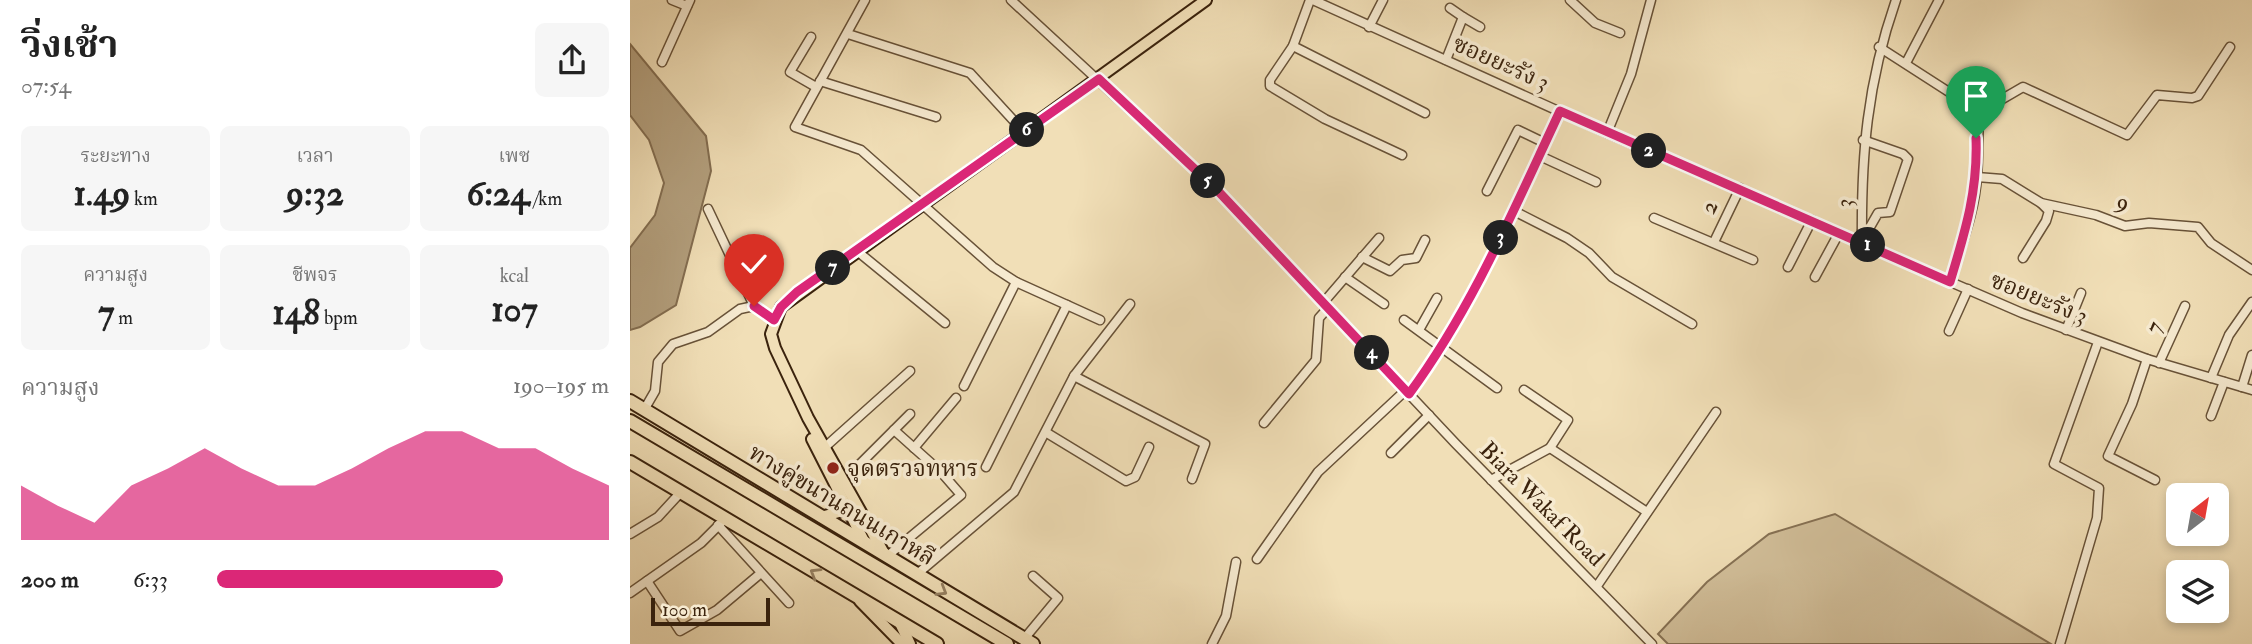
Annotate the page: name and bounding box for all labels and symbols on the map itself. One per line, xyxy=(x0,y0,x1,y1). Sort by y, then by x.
street label: ซอยยะรัง 3 xyxy=(1448,29,1554,97)
pin xyxy=(1946,66,2006,138)
pin: 6 xyxy=(1010,113,1044,148)
pin: 2 xyxy=(1632,134,1666,168)
pin: 5 xyxy=(1190,164,1226,198)
street label: 9 xyxy=(2112,186,2132,217)
street label: 2 xyxy=(1693,195,1725,219)
street label: 3 xyxy=(1829,198,1859,208)
pin: 3 xyxy=(1484,220,1518,256)
pin: 1 xyxy=(1850,228,1886,262)
pin xyxy=(724,234,784,306)
pin: 7 xyxy=(816,250,850,286)
street label: ซอยยะรัง 3 xyxy=(1986,265,2092,331)
street label: 7 xyxy=(2139,316,2170,338)
pin: 4 xyxy=(1354,336,1390,370)
street label: Biara Wakaf Road xyxy=(1473,435,1611,573)
street label: ทางคู่ขนานถนนเกาหลี xyxy=(744,438,940,572)
place label: จุดตรวจทหาร xyxy=(847,454,978,483)
marker: จุดตรวจทหาร xyxy=(825,460,841,476)
north arrow xyxy=(2166,483,2230,546)
one-way arrow xyxy=(809,568,822,581)
one-way arrow xyxy=(935,582,948,595)
scale bar xyxy=(651,595,770,627)

